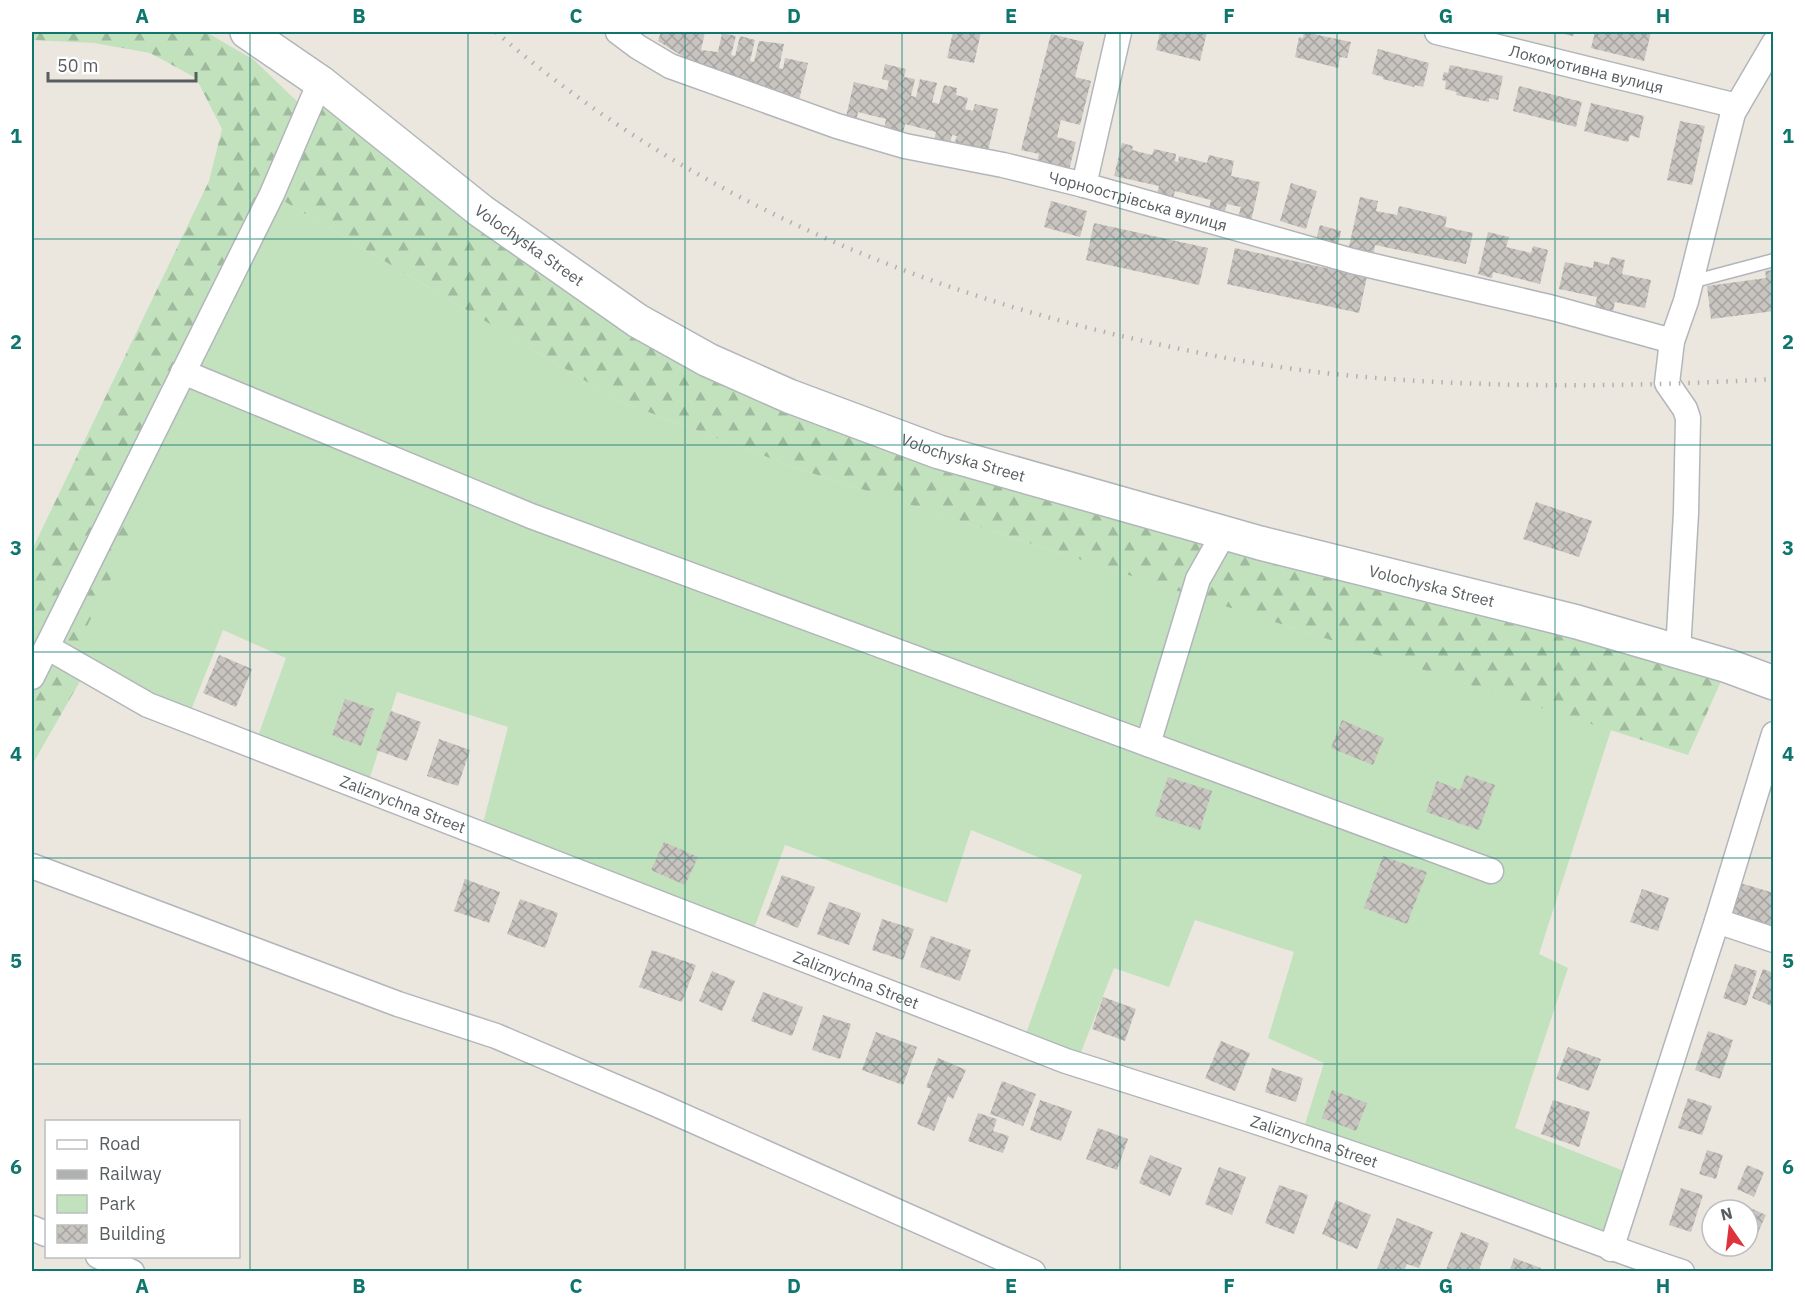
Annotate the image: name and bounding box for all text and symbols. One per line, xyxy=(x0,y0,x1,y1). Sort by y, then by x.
text: A xyxy=(135,2,149,29)
text: B xyxy=(352,2,366,29)
text: C xyxy=(569,2,583,29)
text: D xyxy=(787,2,801,29)
text: E xyxy=(1005,2,1017,29)
text: F xyxy=(1223,2,1235,29)
text: G xyxy=(1439,2,1453,29)
text: H xyxy=(1656,2,1670,29)
street label: Локомотивна вулиця xyxy=(1507,40,1666,98)
scale bar xyxy=(48,45,196,83)
text: 50 m xyxy=(57,54,99,77)
text: 1 xyxy=(10,122,22,149)
text: 1 xyxy=(1782,122,1794,149)
street label: Чорноострівська вулиця xyxy=(1047,167,1229,235)
street label: Volochyska Street xyxy=(471,200,588,290)
text: 2 xyxy=(10,328,22,355)
text: 2 xyxy=(1782,328,1794,355)
street label: Volochyska Street xyxy=(898,429,1027,486)
text: 3 xyxy=(10,534,22,561)
text: 3 xyxy=(1782,534,1794,561)
street label: Volochyska Street xyxy=(1367,561,1497,611)
text: 4 xyxy=(10,740,22,767)
text: 4 xyxy=(1782,740,1794,767)
street label: Zaliznychna Street xyxy=(337,771,469,837)
street label: Zaliznychna Street xyxy=(791,946,922,1013)
text: 5 xyxy=(10,947,22,974)
text: 5 xyxy=(1782,947,1794,974)
street label: Zaliznychna Street xyxy=(1248,1111,1381,1172)
legend xyxy=(45,1120,240,1258)
text: Road xyxy=(99,1132,140,1155)
text: 6 xyxy=(10,1153,22,1180)
text: 6 xyxy=(1782,1153,1794,1180)
text: Railway xyxy=(99,1162,161,1185)
text: Park xyxy=(99,1192,136,1215)
north arrow xyxy=(1700,1198,1760,1258)
text: N xyxy=(1718,1202,1734,1225)
text: Building xyxy=(99,1222,166,1245)
text: A xyxy=(135,1272,149,1299)
text: B xyxy=(352,1272,366,1299)
text: C xyxy=(569,1272,583,1299)
text: D xyxy=(787,1272,801,1299)
text: E xyxy=(1005,1272,1017,1299)
text: F xyxy=(1223,1272,1235,1299)
text: G xyxy=(1439,1272,1453,1299)
text: H xyxy=(1656,1272,1670,1299)

